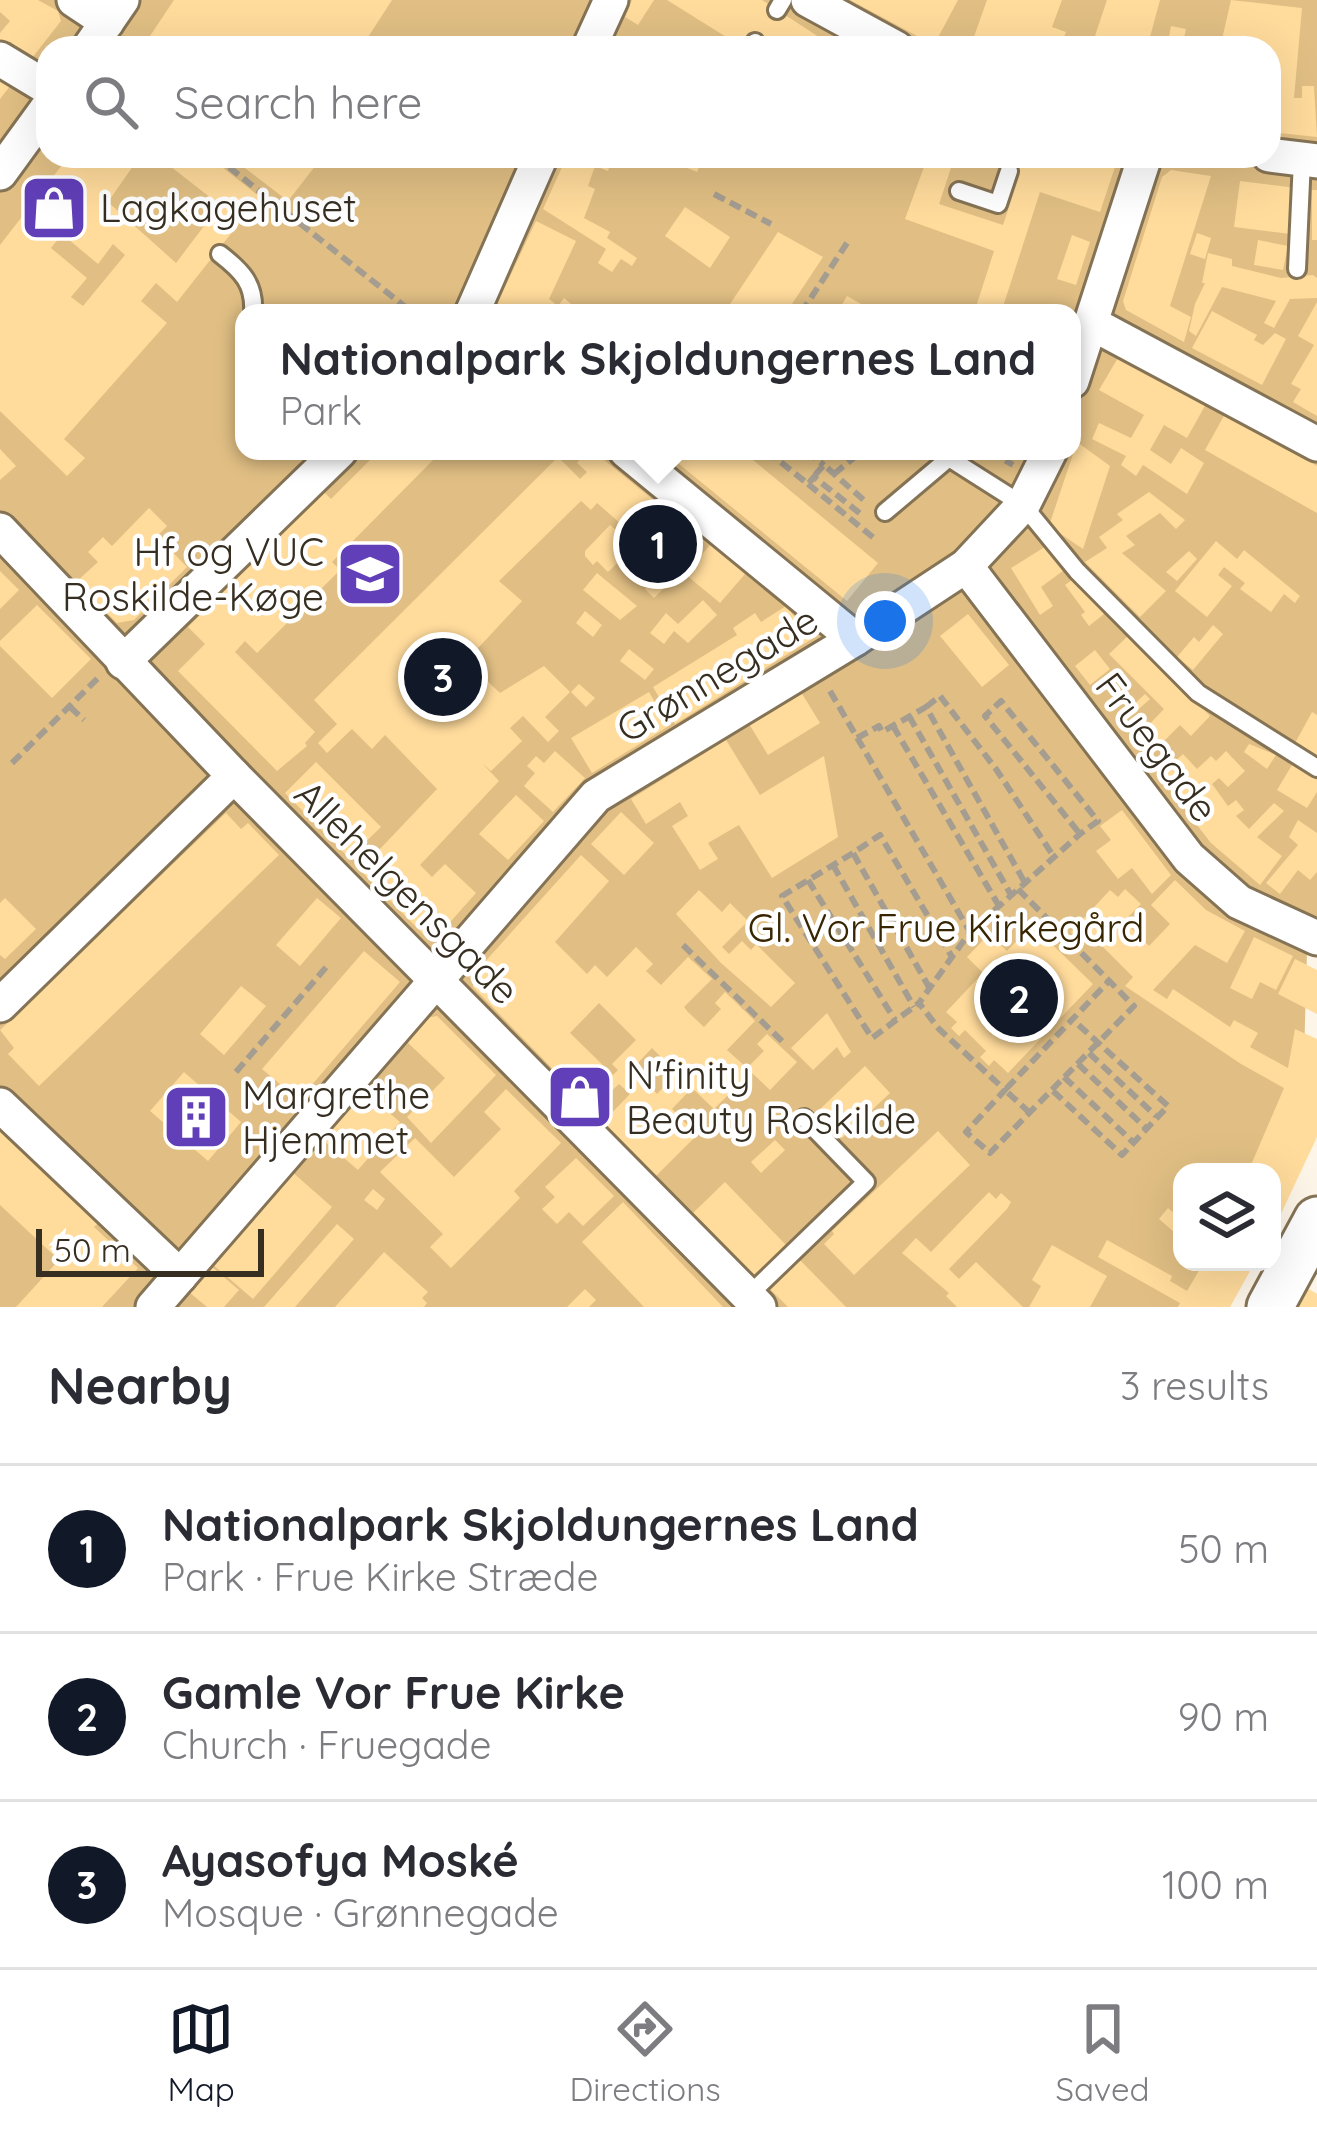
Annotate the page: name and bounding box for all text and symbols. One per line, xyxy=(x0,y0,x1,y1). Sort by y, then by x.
search box xyxy=(36,36,1281,168)
icon: search xyxy=(78,69,144,135)
text: Search here xyxy=(174,74,422,130)
shop icon: Lagkagehuset xyxy=(19,173,89,243)
place label: Lagkagehuset xyxy=(100,183,357,232)
popup xyxy=(235,304,1081,460)
text: Nationalpark Skjoldungernes Land xyxy=(280,330,1036,386)
text: Park xyxy=(280,386,362,435)
pin: 1 xyxy=(619,499,697,589)
place label: Hf og VUC Roskilde-Køge xyxy=(62,527,324,621)
school or university icon: Hf og VUC Roskilde-Køge xyxy=(335,539,405,609)
your location xyxy=(855,591,915,651)
street label: Grønnegade xyxy=(607,594,826,753)
pin: 3 xyxy=(404,632,482,722)
street label: Fruegade xyxy=(1085,662,1229,831)
street label: Allehelgensgade xyxy=(285,769,530,1014)
park label: Gl. Vor Frue Kirkegård xyxy=(748,903,1144,952)
pin: 2 xyxy=(980,953,1058,1043)
place label: N'finity Beauty Roskilde xyxy=(626,1050,916,1144)
shop icon: N'finity Beauty Roskilde xyxy=(545,1062,615,1132)
place label: Margrethe Hjemmet xyxy=(242,1070,430,1164)
building icon: Margrethe Hjemmet xyxy=(161,1082,231,1152)
map controls xyxy=(1173,1163,1281,1271)
button: layers xyxy=(1173,1163,1281,1271)
scale bar xyxy=(36,1223,264,1276)
text: 50 m xyxy=(54,1229,131,1270)
text: Nearby xyxy=(48,1353,232,1417)
text: 3 results xyxy=(1120,1361,1269,1410)
text: Nationalpark Skjoldungernes Land xyxy=(162,1496,919,1552)
text: 1 xyxy=(79,1524,95,1573)
text: 50 m xyxy=(1178,1524,1269,1573)
text: Park · Frue Kirke Stræde xyxy=(162,1552,599,1601)
text: Gamle Vor Frue Kirke xyxy=(162,1664,625,1720)
text: 2 xyxy=(76,1692,98,1741)
text: 90 m xyxy=(1178,1692,1269,1741)
text: Church · Fruegade xyxy=(162,1720,491,1769)
text: Ayasofya Moské xyxy=(162,1832,519,1888)
text: 3 xyxy=(77,1860,97,1909)
text: 100 m xyxy=(1162,1860,1269,1909)
text: Mosque · Grønnegade xyxy=(162,1888,559,1937)
tab: Map xyxy=(167,1996,235,2109)
tab: Directions xyxy=(569,1996,721,2109)
tab: Saved xyxy=(1056,1996,1150,2109)

